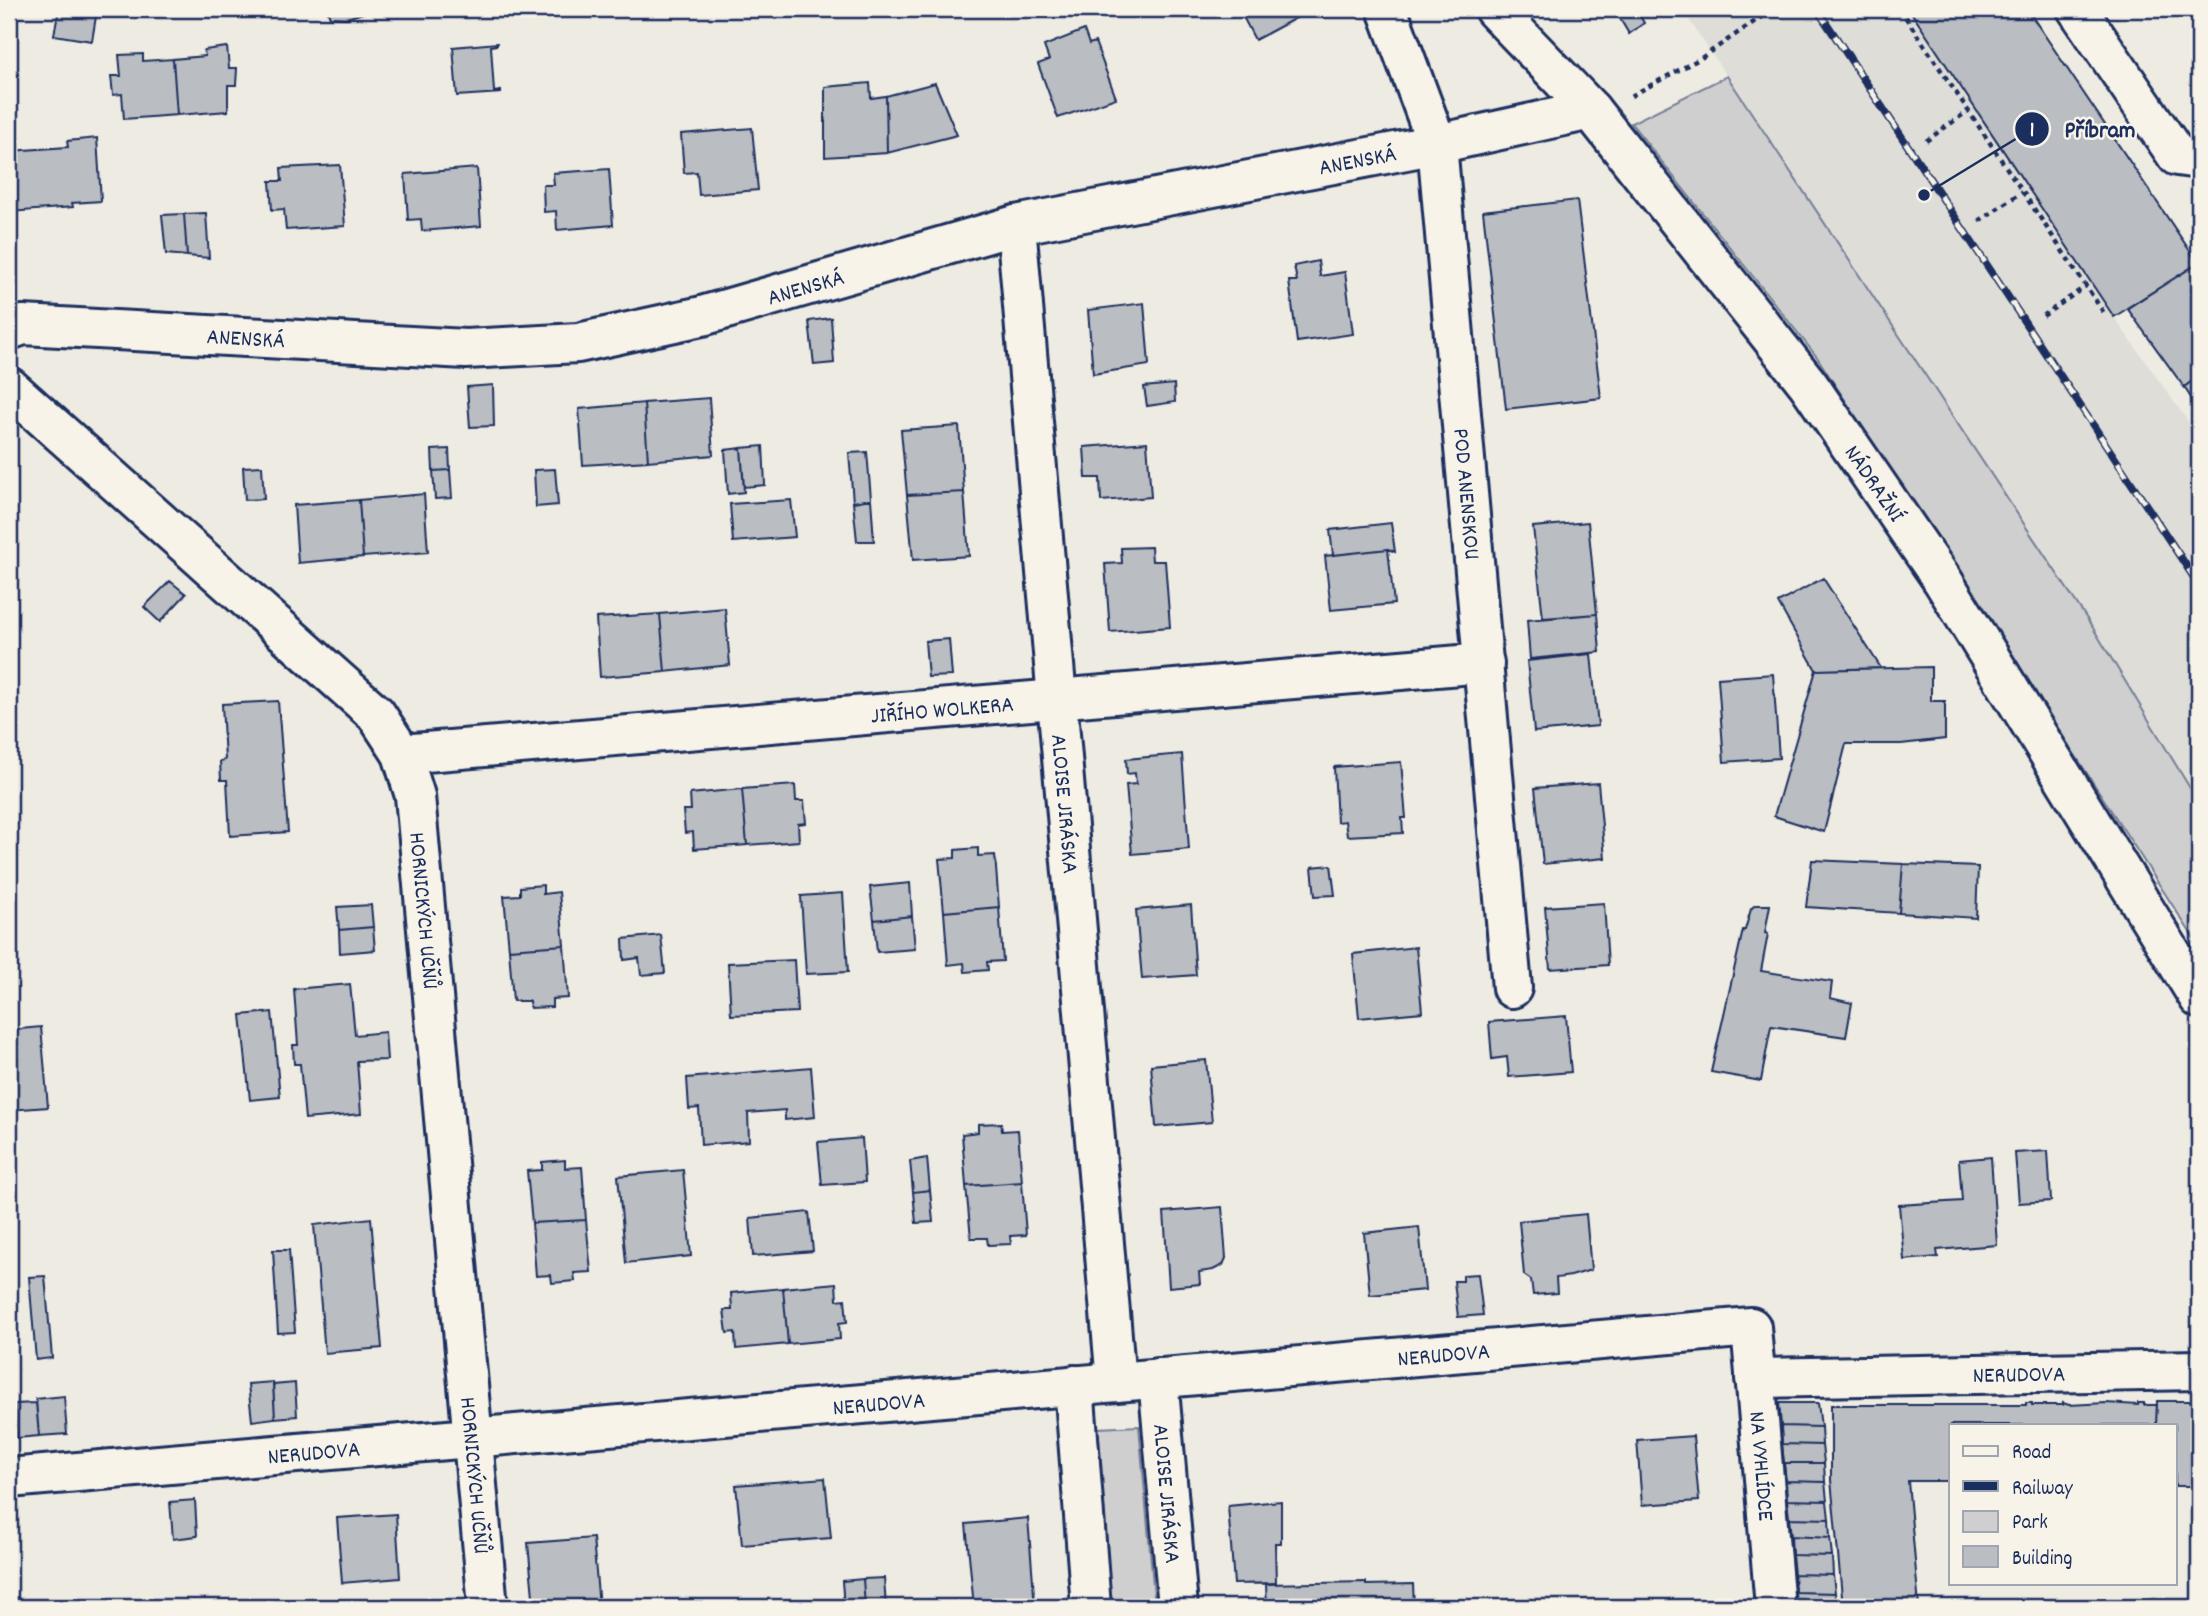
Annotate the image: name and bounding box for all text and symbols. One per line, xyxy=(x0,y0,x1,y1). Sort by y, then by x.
callout: Příbram xyxy=(2015,106,2149,151)
text: Příbram xyxy=(2064,115,2136,149)
text: 1 xyxy=(2030,117,2034,147)
street label: ANENSKÁ xyxy=(1316,139,1400,186)
street label: ANENSKÁ xyxy=(764,263,849,316)
street label: ANENSKÁ xyxy=(206,322,286,359)
street label: POD ANENSKOU xyxy=(1442,427,1487,561)
street label: NÁDRAŽNÍ xyxy=(1834,439,1911,530)
street label: JIŘÍHO WOLKERA xyxy=(870,690,1015,735)
street label: ALOISE JIRÁSKA xyxy=(1040,733,1085,875)
street label: HORNICKÝCH UČŇŮ xyxy=(398,831,445,990)
street label: NERUDOVA xyxy=(1396,1337,1492,1378)
street label: NERUDOVA xyxy=(1972,1359,2066,1394)
street label: NERUDOVA xyxy=(831,1386,927,1427)
street label: HORNICKÝCH UČŇŮ xyxy=(449,1396,496,1555)
street label: NA VYHLÍDCE xyxy=(1738,1410,1781,1523)
street label: ALOISE JIRÁSKA xyxy=(1142,1423,1187,1565)
legend xyxy=(1949,1424,2176,1584)
street label: NERUDOVA xyxy=(266,1435,362,1476)
text: Road xyxy=(2012,1439,2051,1469)
text: Railway xyxy=(2012,1475,2073,1505)
text: Park xyxy=(2012,1509,2048,1539)
text: Building xyxy=(2012,1545,2072,1575)

